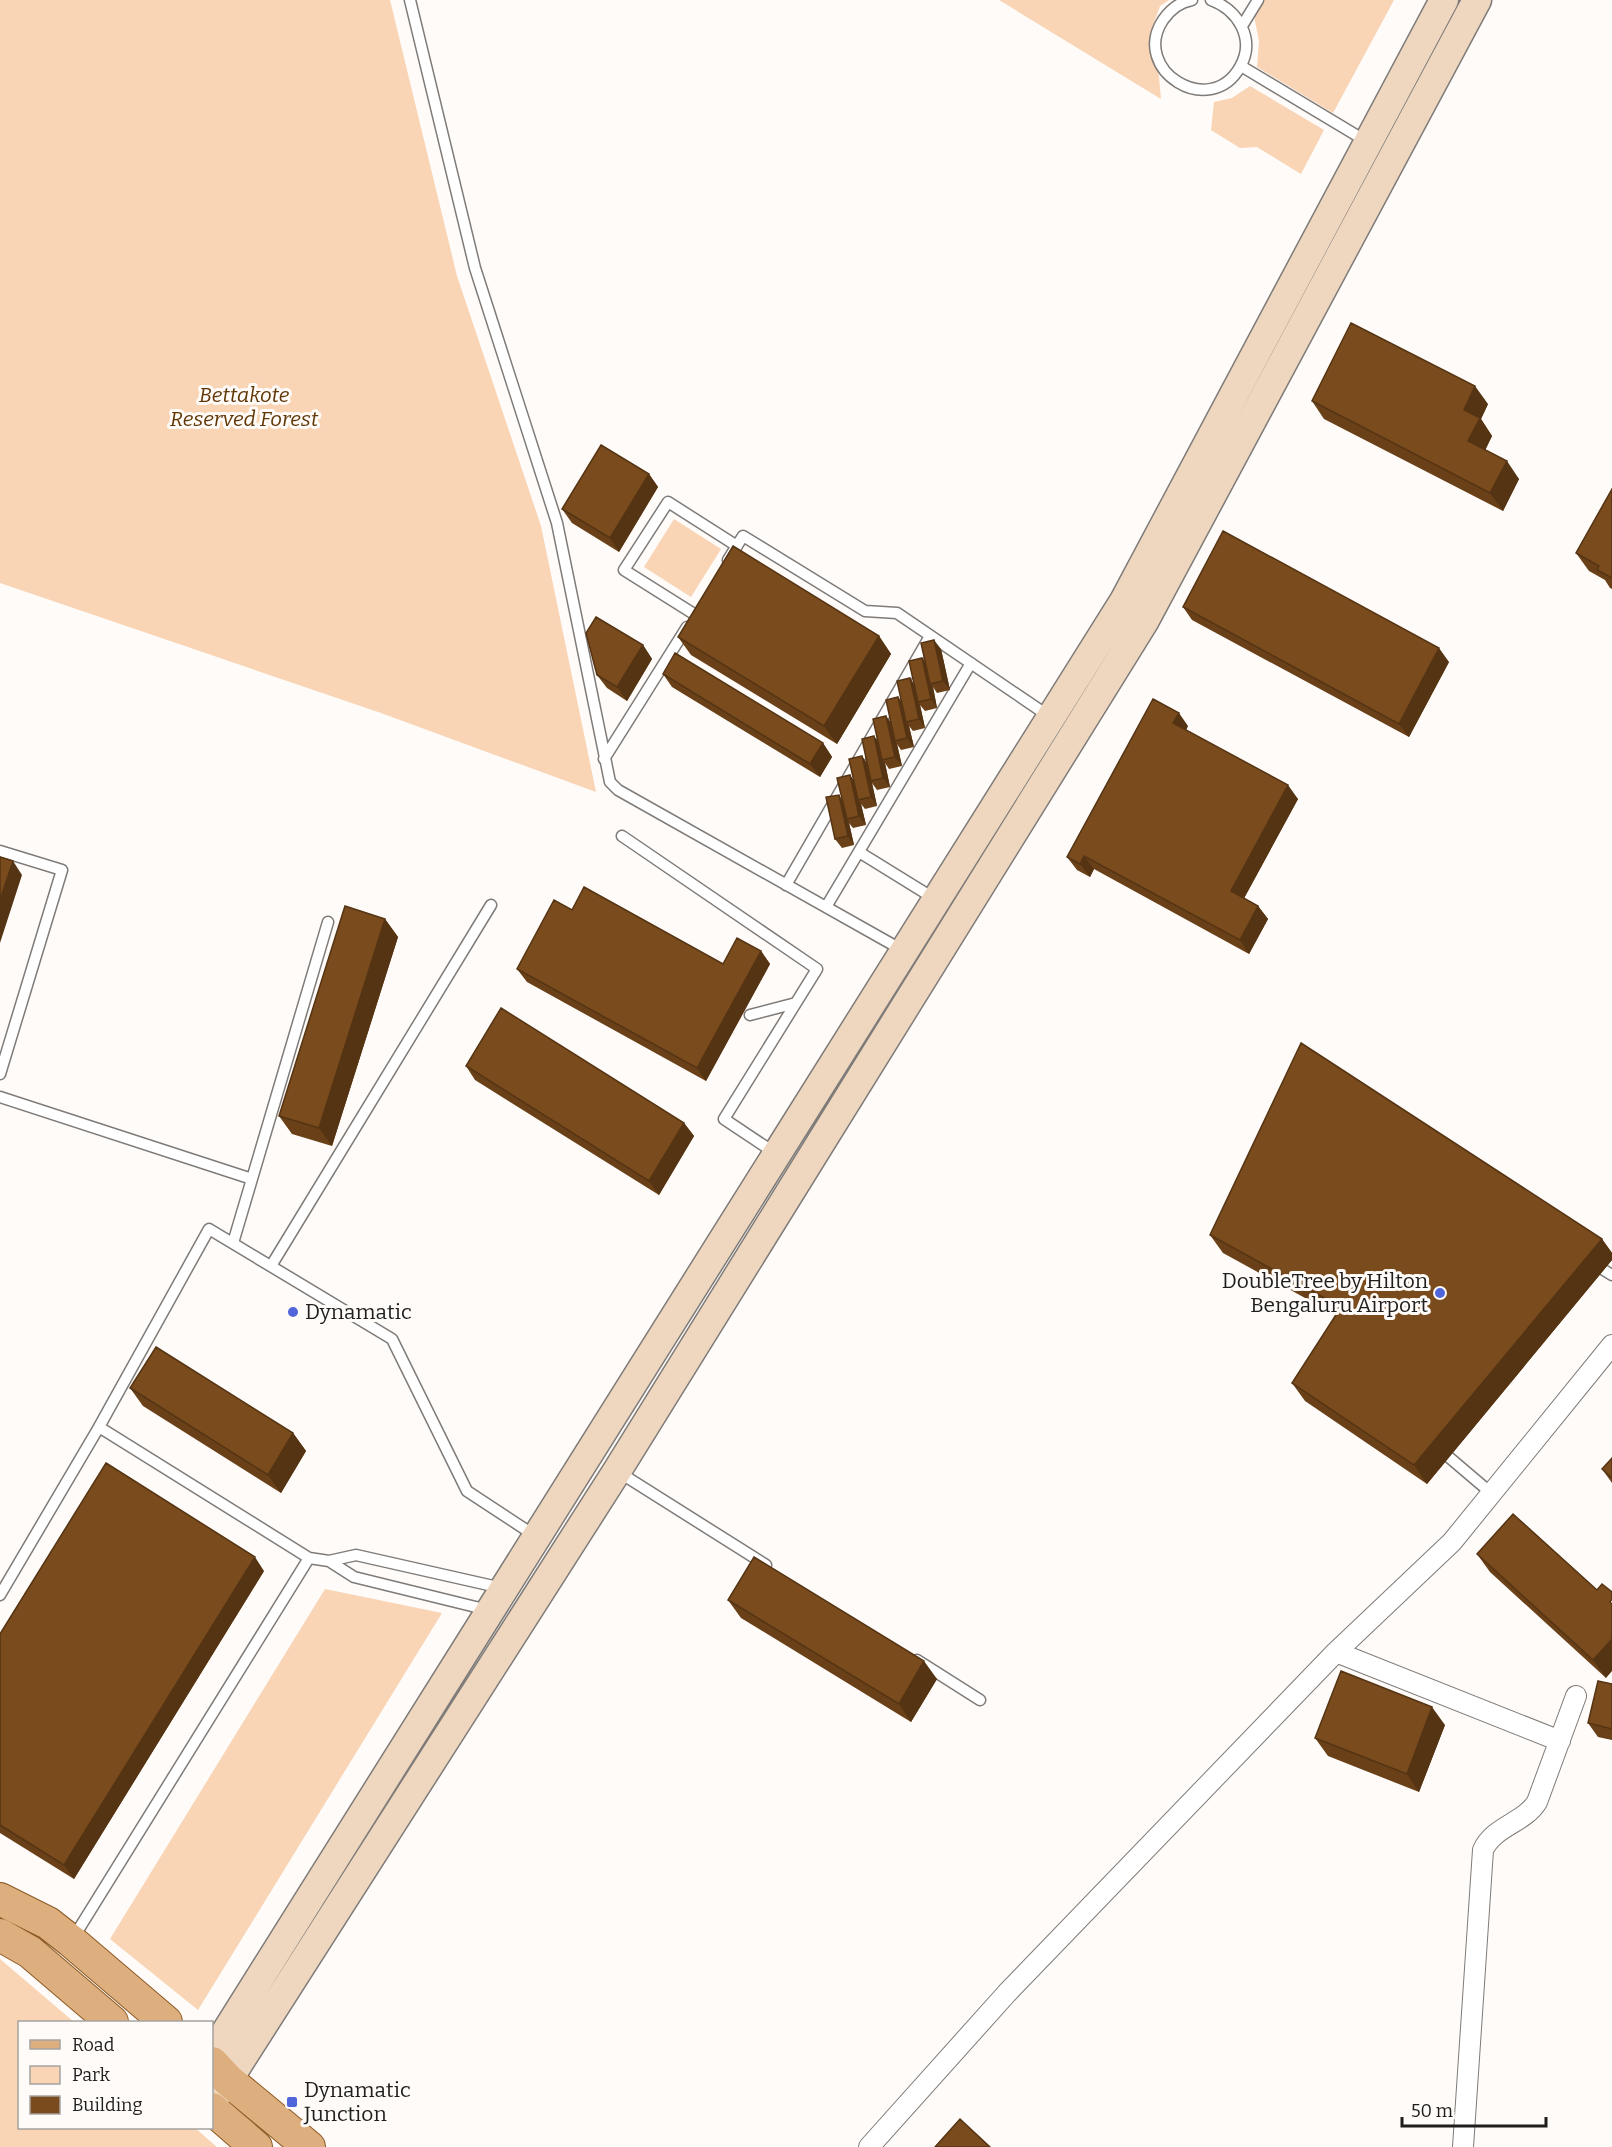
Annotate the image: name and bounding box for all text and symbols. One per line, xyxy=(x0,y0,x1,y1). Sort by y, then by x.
park label: Bettakote Reserved Forest xyxy=(170,382,319,432)
place label: DoubleTree by Hilton Bengaluru Airport xyxy=(1222,1268,1428,1318)
marker: DoubleTree by Hilton Bengaluru Airport xyxy=(1433,1286,1447,1300)
place label: Dynamatic xyxy=(305,1299,412,1325)
marker: Dynamatic xyxy=(286,1305,300,1319)
legend xyxy=(18,2021,213,2129)
text: Road xyxy=(72,2034,115,2056)
text: Park xyxy=(72,2064,111,2086)
place label: Dynamatic Junction xyxy=(303,2077,411,2127)
scale bar xyxy=(1402,2090,1546,2128)
text: Building xyxy=(72,2094,143,2116)
marker: Dynamatic Junction xyxy=(285,2095,299,2109)
text: 50 m xyxy=(1411,2100,1453,2122)

